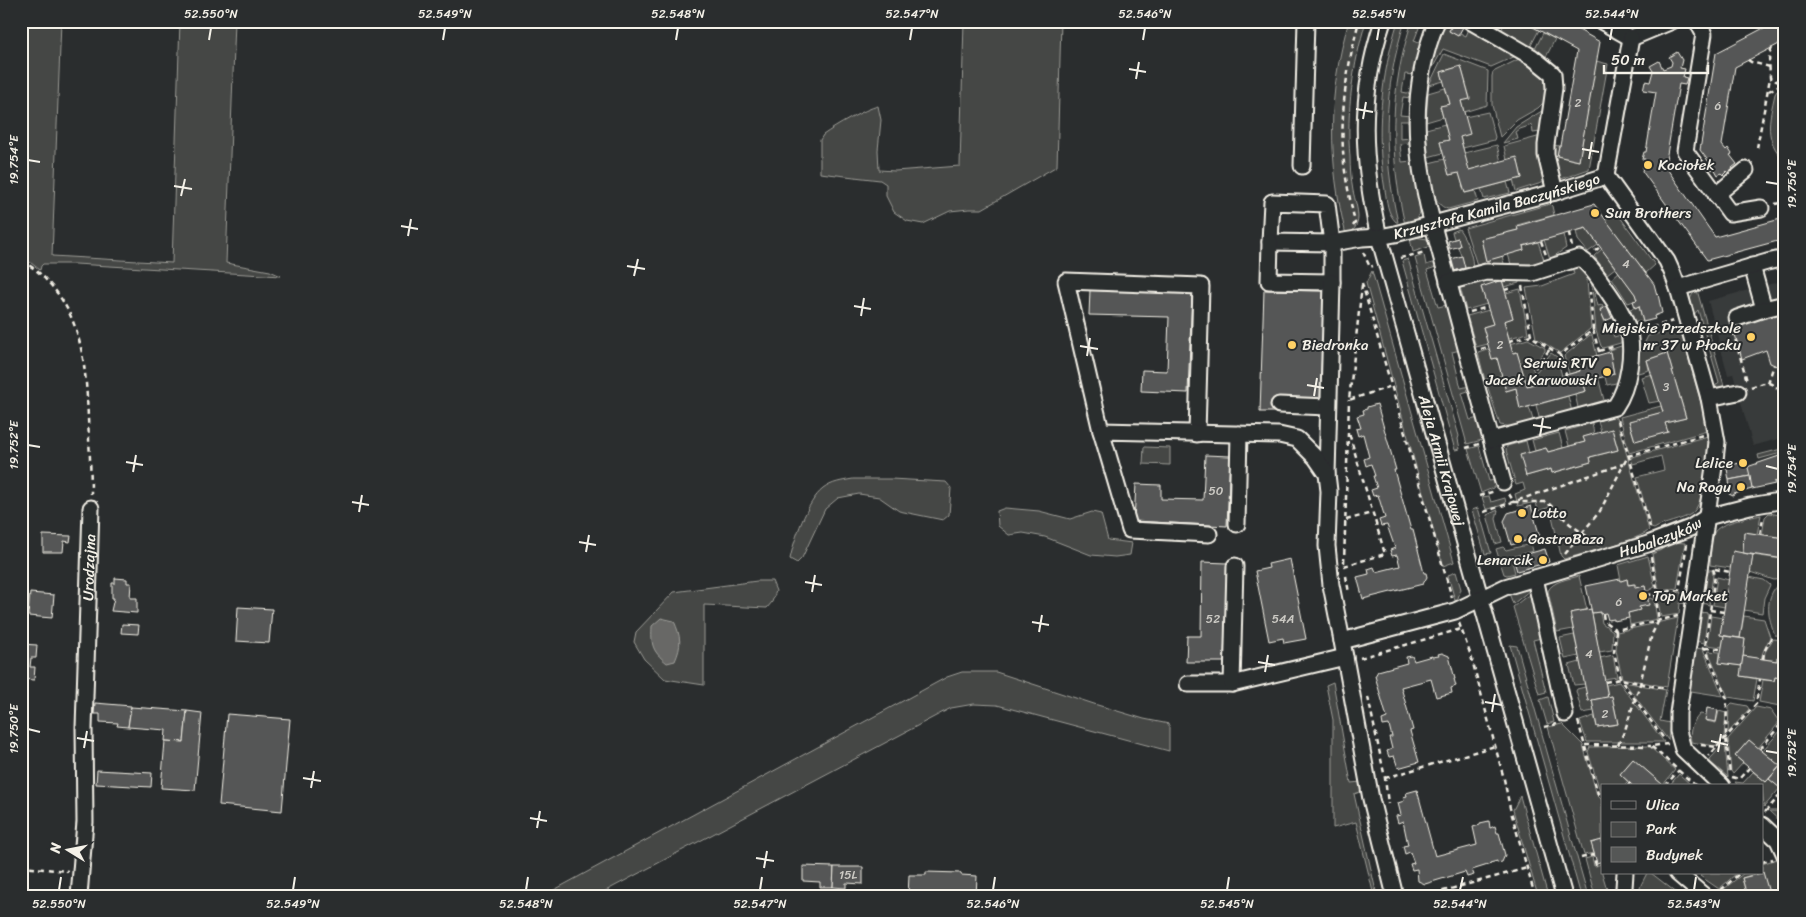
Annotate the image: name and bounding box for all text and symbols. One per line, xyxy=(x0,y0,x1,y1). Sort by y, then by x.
text: 52.550°N xyxy=(184,3,238,25)
text: 52.549°N xyxy=(418,3,472,25)
text: 52.548°N xyxy=(651,3,705,25)
text: 52.547°N xyxy=(885,3,939,25)
text: 52.546°N xyxy=(1119,3,1172,25)
text: 52.545°N xyxy=(1352,3,1406,25)
text: 52.544°N xyxy=(1585,3,1640,25)
scale bar xyxy=(1604,42,1707,74)
text: 50 m xyxy=(1611,47,1646,73)
house number: 2 xyxy=(1575,92,1582,114)
house number: 6 xyxy=(1715,95,1722,117)
text: 19.754°E xyxy=(3,134,25,185)
place label: Kociołek xyxy=(1658,152,1714,178)
text: 19.756°E xyxy=(1781,158,1803,208)
marker: Kociołek xyxy=(1642,159,1654,171)
street label: Krzysztofa Kamila Baczyńskiego xyxy=(1390,166,1604,247)
place label: Sun Brothers xyxy=(1605,200,1692,226)
marker: Sun Brothers xyxy=(1589,207,1601,219)
house number: 4 xyxy=(1622,253,1630,275)
place label: Miejskie Przedszkole nr 37 w Płocku xyxy=(1602,315,1741,358)
marker: Miejskie Przedszkole nr 37 w Płocku xyxy=(1745,331,1757,343)
place label: Biedronka xyxy=(1302,332,1369,358)
house number: 2 xyxy=(1497,334,1504,356)
marker: Biedronka xyxy=(1286,339,1298,351)
place label: Serwis RTV Jacek Karwowski xyxy=(1485,350,1598,393)
marker: Serwis RTV Jacek Karwowski xyxy=(1601,366,1613,378)
house number: 3 xyxy=(1663,376,1670,398)
street label: Aleja Armii Krajowej xyxy=(1411,391,1473,529)
text: 19.752°E xyxy=(3,419,25,470)
text: 19.754°E xyxy=(1781,443,1803,494)
place label: Lelice xyxy=(1695,450,1733,476)
marker: Lelice xyxy=(1737,457,1749,469)
place label: Na Rogu xyxy=(1677,474,1731,500)
house number: 50 xyxy=(1209,480,1224,502)
marker: Na Rogu xyxy=(1735,481,1747,493)
place label: Lotto xyxy=(1532,500,1567,526)
marker: Lotto xyxy=(1516,507,1528,519)
street label: Hubalczyków xyxy=(1616,510,1708,565)
place label: GastroBaza xyxy=(1528,526,1604,552)
street label: Urodzajna xyxy=(75,533,103,601)
marker: GastroBaza xyxy=(1512,533,1524,545)
place label: Lenarcik xyxy=(1477,547,1534,573)
marker: Lenarcik xyxy=(1537,554,1549,566)
place label: Top Market xyxy=(1653,583,1728,609)
marker: Top Market xyxy=(1637,590,1649,602)
house number: 6 xyxy=(1616,591,1623,613)
house number: 52 xyxy=(1206,608,1220,630)
house number: 54A xyxy=(1272,608,1294,630)
house number: 4 xyxy=(1585,643,1593,665)
text: 19.750°E xyxy=(3,703,25,754)
house number: 2 xyxy=(1602,703,1609,725)
text: 19.752°E xyxy=(1781,727,1803,778)
legend xyxy=(1601,784,1764,874)
text: Ulica xyxy=(1646,792,1680,818)
text: Park xyxy=(1646,816,1677,842)
north arrow xyxy=(42,824,92,874)
text: N xyxy=(42,841,69,856)
text: Budynek xyxy=(1646,842,1704,868)
house number: 15L xyxy=(839,864,857,886)
text: 52.550°N xyxy=(32,893,86,915)
text: 52.549°N xyxy=(266,893,320,915)
text: 52.548°N xyxy=(499,893,553,915)
text: 52.547°N xyxy=(733,893,787,915)
text: 52.546°N xyxy=(967,893,1020,915)
text: 52.545°N xyxy=(1200,893,1254,915)
text: 52.544°N xyxy=(1433,893,1488,915)
text: 52.543°N xyxy=(1668,893,1721,915)

